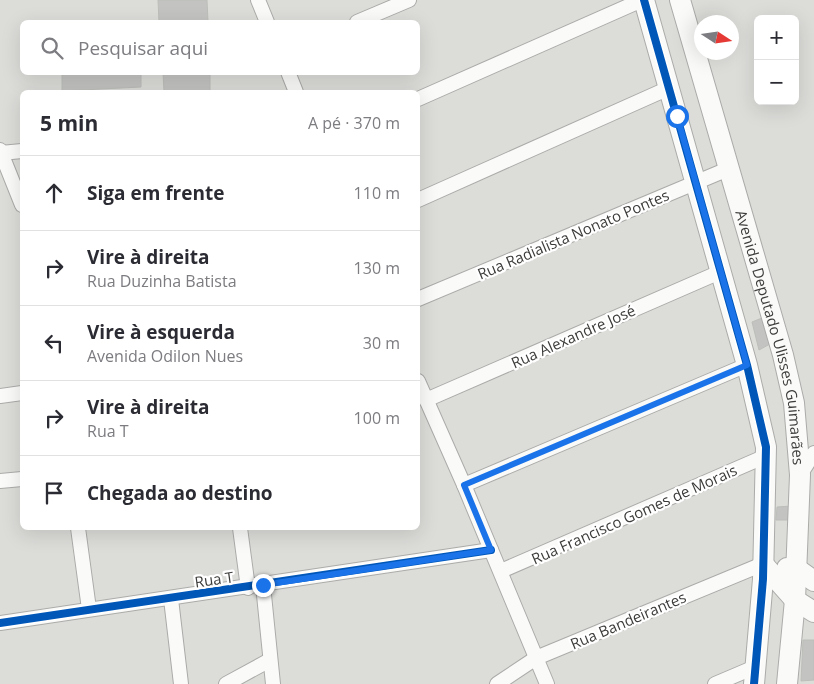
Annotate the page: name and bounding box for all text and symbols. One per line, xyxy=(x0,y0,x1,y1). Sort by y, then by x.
north arrow xyxy=(694,15,739,60)
map controls xyxy=(754,15,799,105)
button: + xyxy=(754,15,799,60)
search box xyxy=(20,20,420,75)
icon: search xyxy=(38,34,66,62)
text: Pesquisar aqui xyxy=(78,35,208,61)
button: − xyxy=(754,60,799,105)
route start xyxy=(666,105,689,128)
text: 5 min xyxy=(40,109,98,137)
text: A pé · 370 m xyxy=(308,112,400,134)
icon: ahead xyxy=(40,179,68,207)
text: Siga em frente xyxy=(87,180,224,206)
text: 110 m xyxy=(354,182,400,204)
street label: Rua Radialista Nonato Pontes xyxy=(474,185,672,283)
street label: Avenida Deputado Ulisses Guimarães xyxy=(731,208,809,466)
text: Vire à direita xyxy=(87,244,210,270)
icon: right xyxy=(40,254,68,282)
text: 130 m xyxy=(354,257,400,279)
text: Rua Duzinha Batista xyxy=(87,270,237,292)
street label: Rua Alexandre José xyxy=(508,300,638,372)
text: Vire à esquerda xyxy=(87,319,235,345)
icon: left xyxy=(40,329,68,357)
text: 30 m xyxy=(363,332,400,354)
text: Avenida Odilon Nues xyxy=(87,345,243,367)
text: Vire à direita xyxy=(87,394,210,420)
icon: right xyxy=(40,404,68,432)
text: 100 m xyxy=(354,407,400,429)
text: Rua T xyxy=(87,420,129,442)
street label: Rua Francisco Gomes de Morais xyxy=(528,460,740,568)
icon: arrive xyxy=(40,479,68,507)
text: Chegada ao destino xyxy=(87,480,273,506)
street label: Rua T xyxy=(193,566,235,592)
route end xyxy=(252,574,275,597)
street label: Rua Bandeirantes xyxy=(567,587,689,653)

